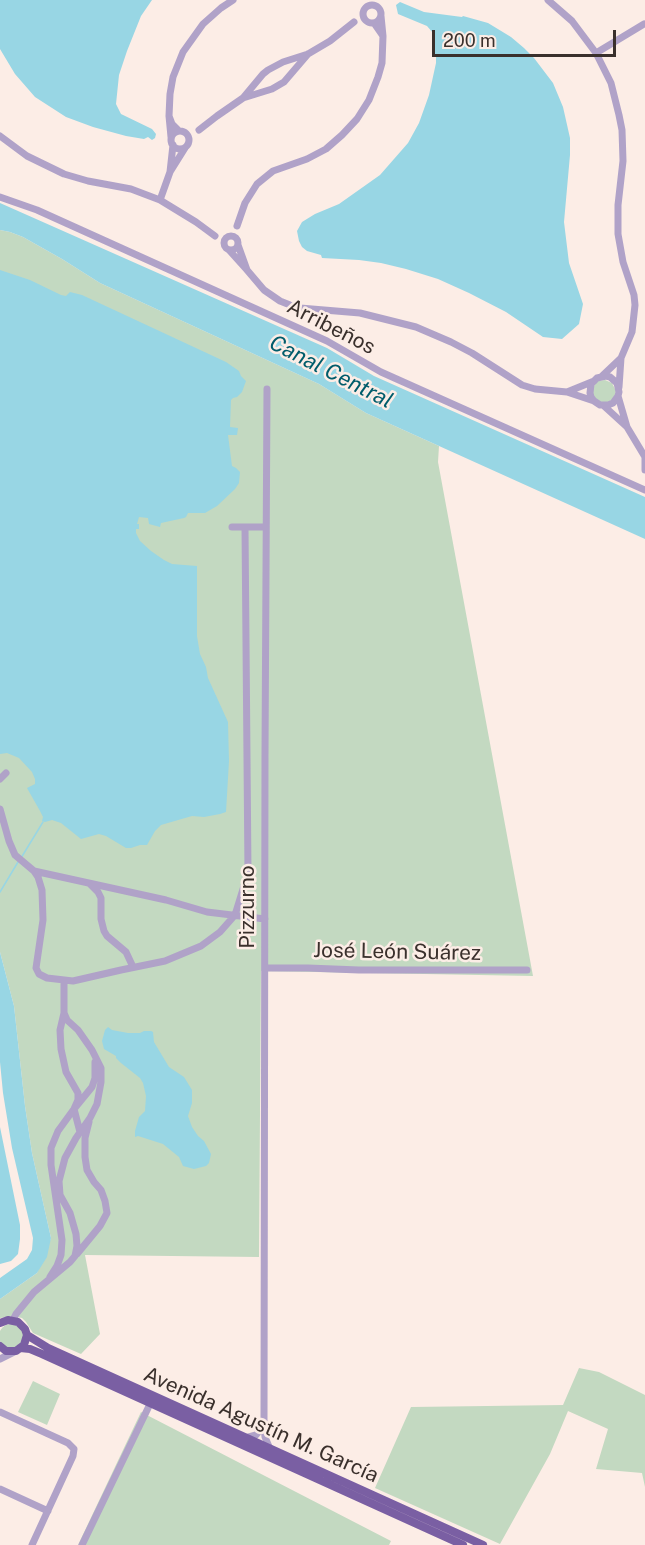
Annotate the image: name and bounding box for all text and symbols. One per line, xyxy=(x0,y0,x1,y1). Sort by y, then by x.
scale bar xyxy=(435,18,620,56)
text: 200 m xyxy=(443,30,496,51)
street label: Arribeños xyxy=(283,294,379,360)
water label: Canal Central xyxy=(265,330,397,414)
street label: Pizzurno xyxy=(235,865,261,949)
street label: José León Suárez xyxy=(313,938,481,966)
street label: Avenida Agustín M. García xyxy=(140,1362,382,1488)

